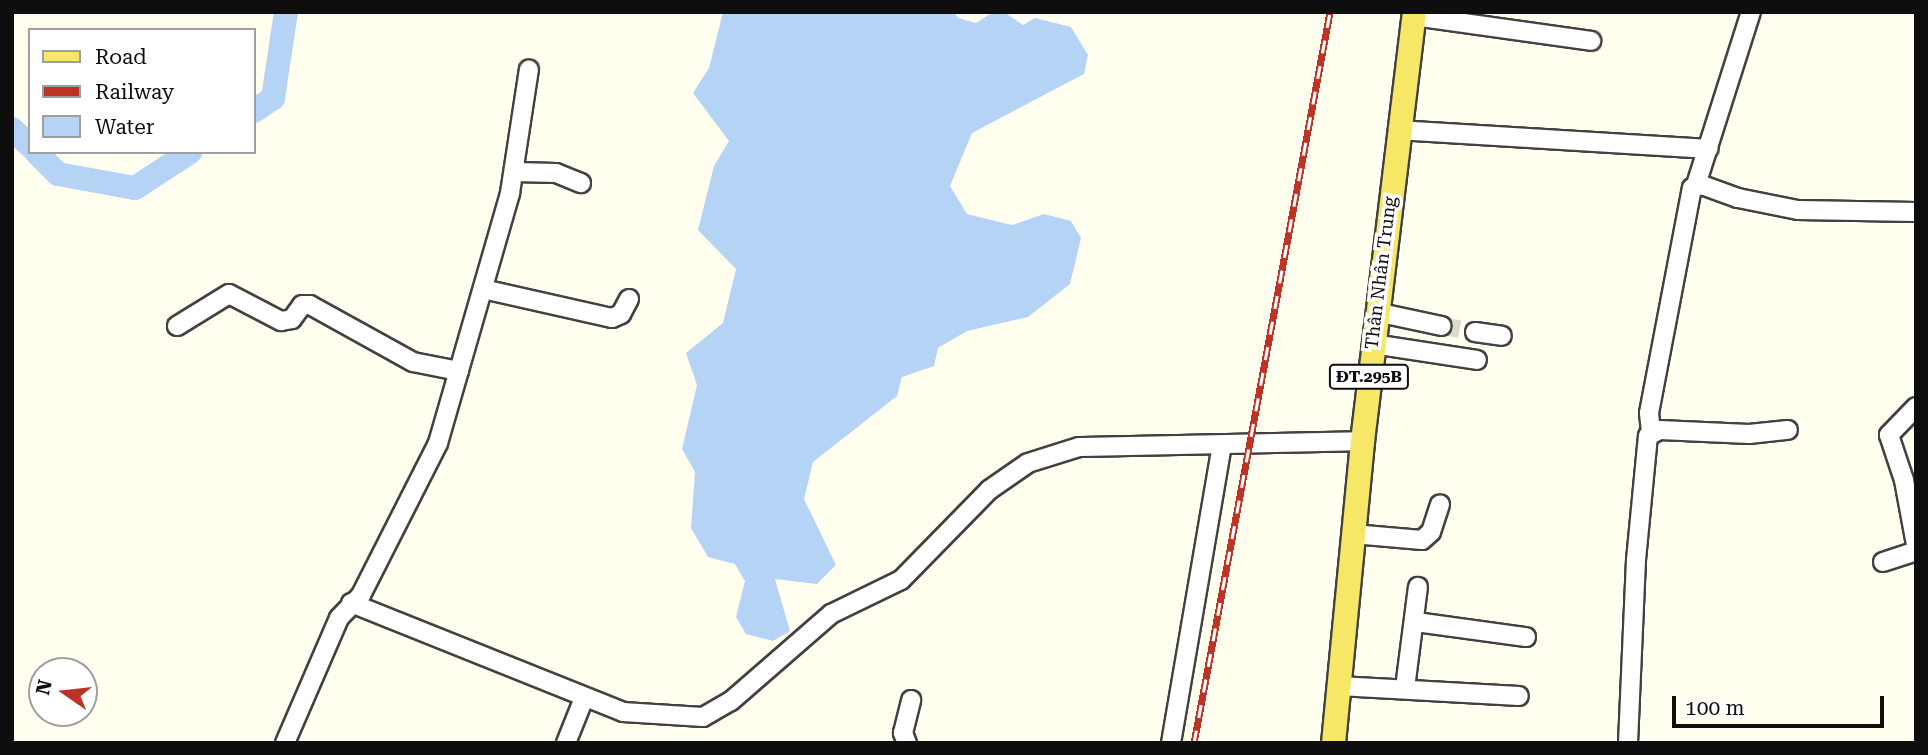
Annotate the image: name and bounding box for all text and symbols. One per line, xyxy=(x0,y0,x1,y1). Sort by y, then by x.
legend xyxy=(28,28,256,154)
text: Road xyxy=(95,45,147,69)
text: Railway xyxy=(95,80,174,104)
text: Water xyxy=(95,115,154,139)
street label: Thân Nhân Trung xyxy=(1361,195,1401,351)
road number: ĐT.295B xyxy=(1329,364,1409,390)
north arrow xyxy=(28,657,98,727)
text: N xyxy=(31,677,57,697)
scale bar xyxy=(1676,682,1888,726)
text: 100 m xyxy=(1685,696,1745,720)

